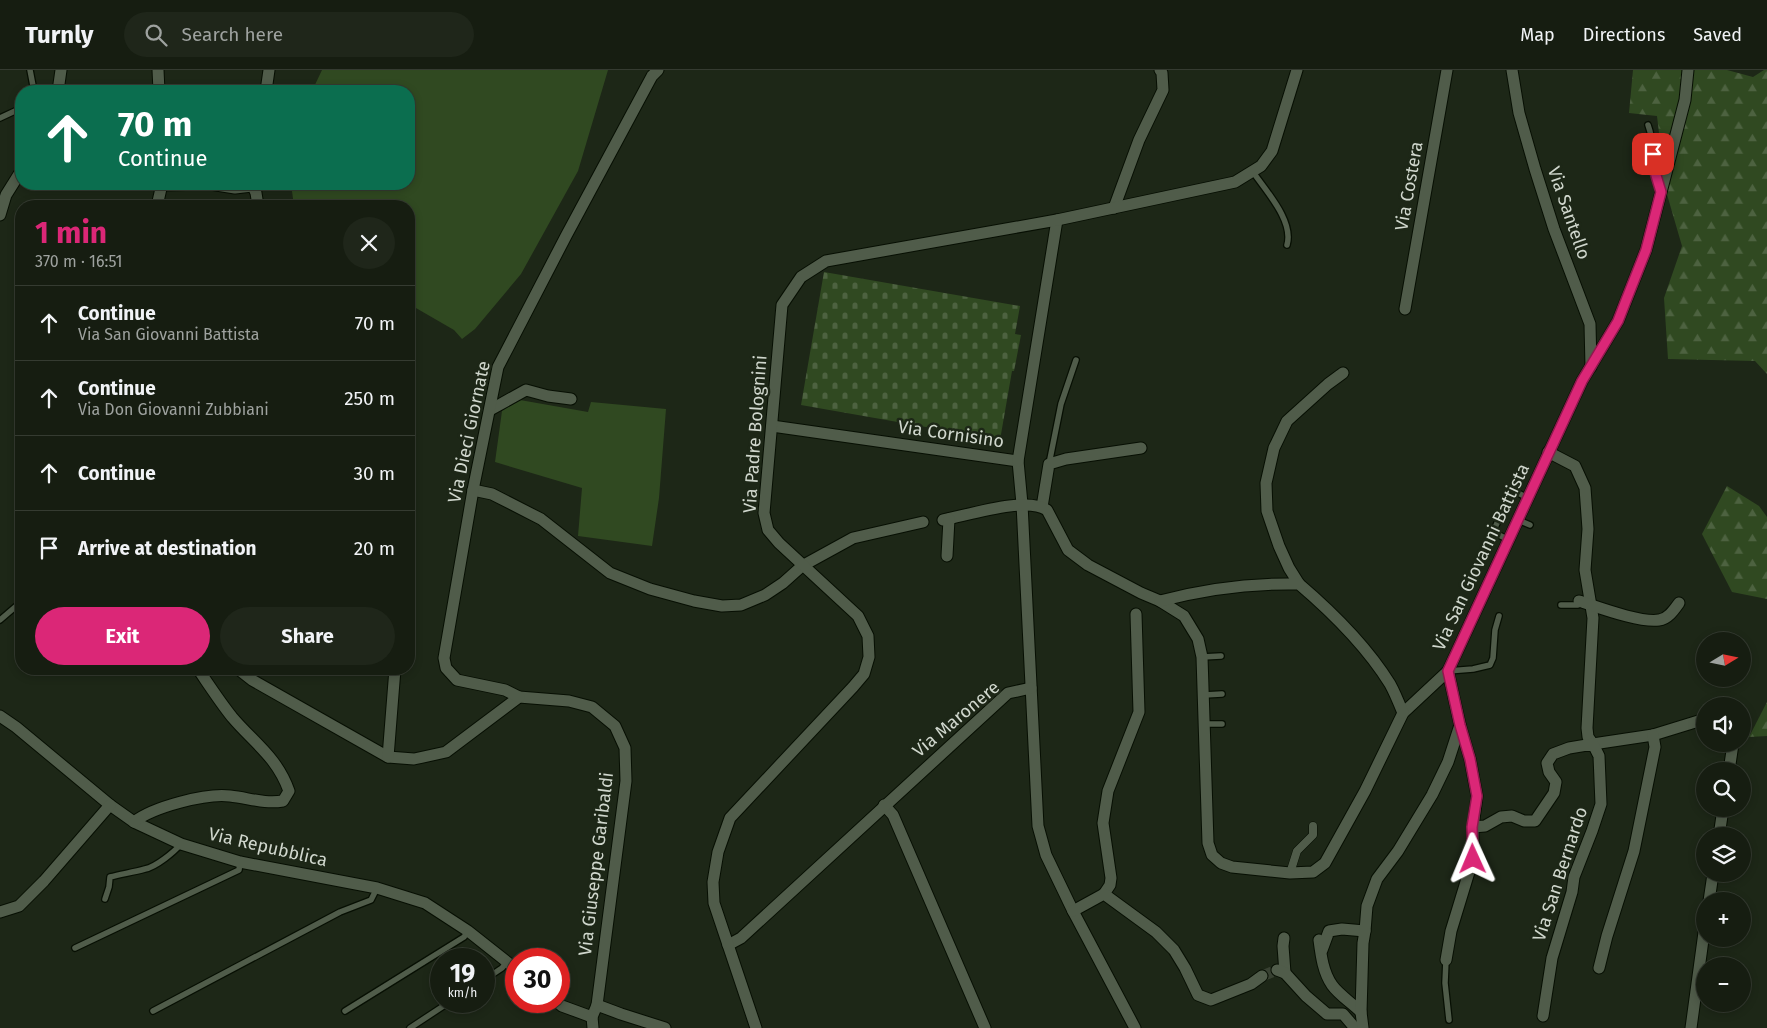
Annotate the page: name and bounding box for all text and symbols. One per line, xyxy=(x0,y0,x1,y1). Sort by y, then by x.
search box xyxy=(124,12,474,57)
text: Turnly xyxy=(25,21,94,49)
icon: search xyxy=(142,21,170,49)
text: Search here xyxy=(182,23,283,46)
text: Map xyxy=(1520,24,1555,46)
text: Directions xyxy=(1583,24,1665,46)
text: Saved xyxy=(1693,24,1742,46)
text: 70 m xyxy=(118,103,192,145)
icon: ahead xyxy=(35,105,100,170)
pin xyxy=(1632,133,1674,175)
street label: Via Costera xyxy=(1390,140,1428,232)
icon: arrive xyxy=(1639,140,1667,168)
text: Continue xyxy=(118,145,207,172)
street label: Via Santello xyxy=(1543,164,1595,262)
text: 1 min xyxy=(35,215,107,251)
button: close xyxy=(343,217,395,269)
text: 370 m · 16:51 xyxy=(35,252,123,271)
text: Continue xyxy=(78,302,156,325)
icon: ahead xyxy=(35,309,63,337)
text: 70 m xyxy=(355,312,395,335)
text: Via San Giovanni Battista xyxy=(78,325,259,344)
street label: Via Padre Bolognini xyxy=(739,354,771,514)
street label: Via Dieci Giornate xyxy=(443,359,495,505)
text: Continue xyxy=(78,377,156,400)
icon: ahead xyxy=(35,384,63,412)
text: 250 m xyxy=(344,387,395,410)
text: Via Don Giovanni Zubbiani xyxy=(78,400,269,419)
street label: Via Cornisino xyxy=(896,416,1006,452)
icon: ahead xyxy=(35,459,63,487)
street label: Via San Giovanni Battista xyxy=(1428,460,1534,654)
text: Continue xyxy=(78,462,156,485)
text: 30 m xyxy=(354,462,395,485)
icon: arrive xyxy=(35,534,63,562)
text: Arrive at destination xyxy=(78,537,257,560)
text: 20 m xyxy=(354,537,395,560)
button: Exit xyxy=(35,607,210,665)
button: Share xyxy=(220,607,395,665)
north arrow xyxy=(1696,632,1751,688)
map controls xyxy=(1696,632,1751,1012)
street label: Via Maronere xyxy=(908,676,1004,762)
button: sound xyxy=(1696,697,1751,752)
button: search xyxy=(1696,762,1751,817)
street label: Via Giuseppe Garibaldi xyxy=(574,771,618,957)
street label: Via San Bernardo xyxy=(1528,804,1592,944)
street label: Via Repubblica xyxy=(206,823,330,871)
button: layers xyxy=(1696,827,1751,882)
position arrow xyxy=(1446,832,1498,884)
button: + xyxy=(1696,892,1751,947)
speed limit sign: 30 xyxy=(505,948,570,1013)
button: − xyxy=(1696,957,1751,1012)
text: 19 xyxy=(450,959,475,989)
text: km/h xyxy=(448,986,477,1000)

